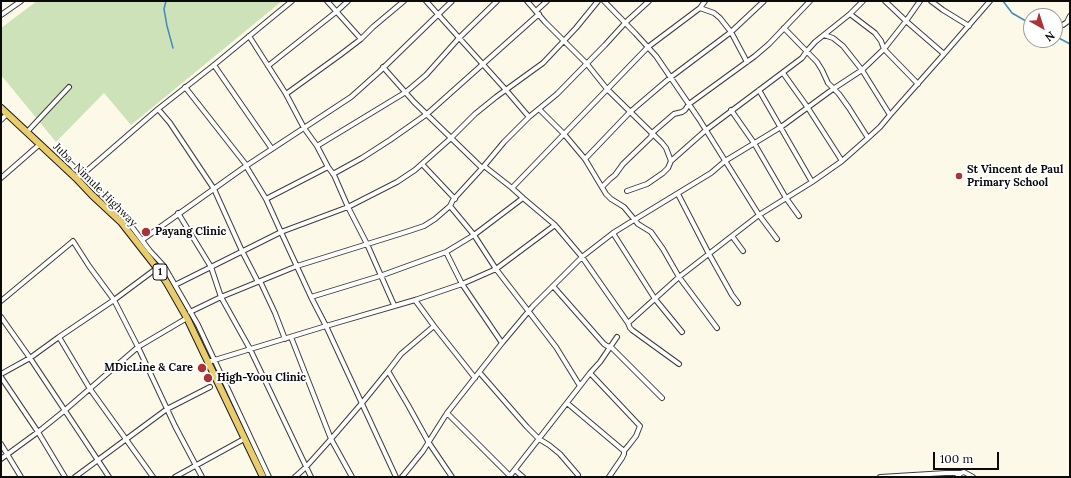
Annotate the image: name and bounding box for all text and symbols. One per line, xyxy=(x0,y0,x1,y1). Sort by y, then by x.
north arrow xyxy=(1023,8,1063,48)
text: N xyxy=(1042,28,1058,45)
street label: Juba–Nimule Highway xyxy=(50,140,140,230)
place label: St Vincent de Paul Primary School xyxy=(967,163,1063,189)
marker: St Vincent de Paul Primary School xyxy=(954,171,964,181)
place label: Payang Clinic xyxy=(155,225,226,239)
marker: Payang Clinic xyxy=(140,226,152,238)
road number: 1 xyxy=(153,264,167,280)
place label: MDicLine & Care xyxy=(104,361,193,375)
marker: MDicLine & Care xyxy=(196,362,208,374)
place label: High-Yoou Clinic xyxy=(217,371,306,385)
marker: High-Yoou Clinic xyxy=(202,372,214,384)
scale bar xyxy=(935,444,1001,470)
text: 100 m xyxy=(940,451,973,466)

